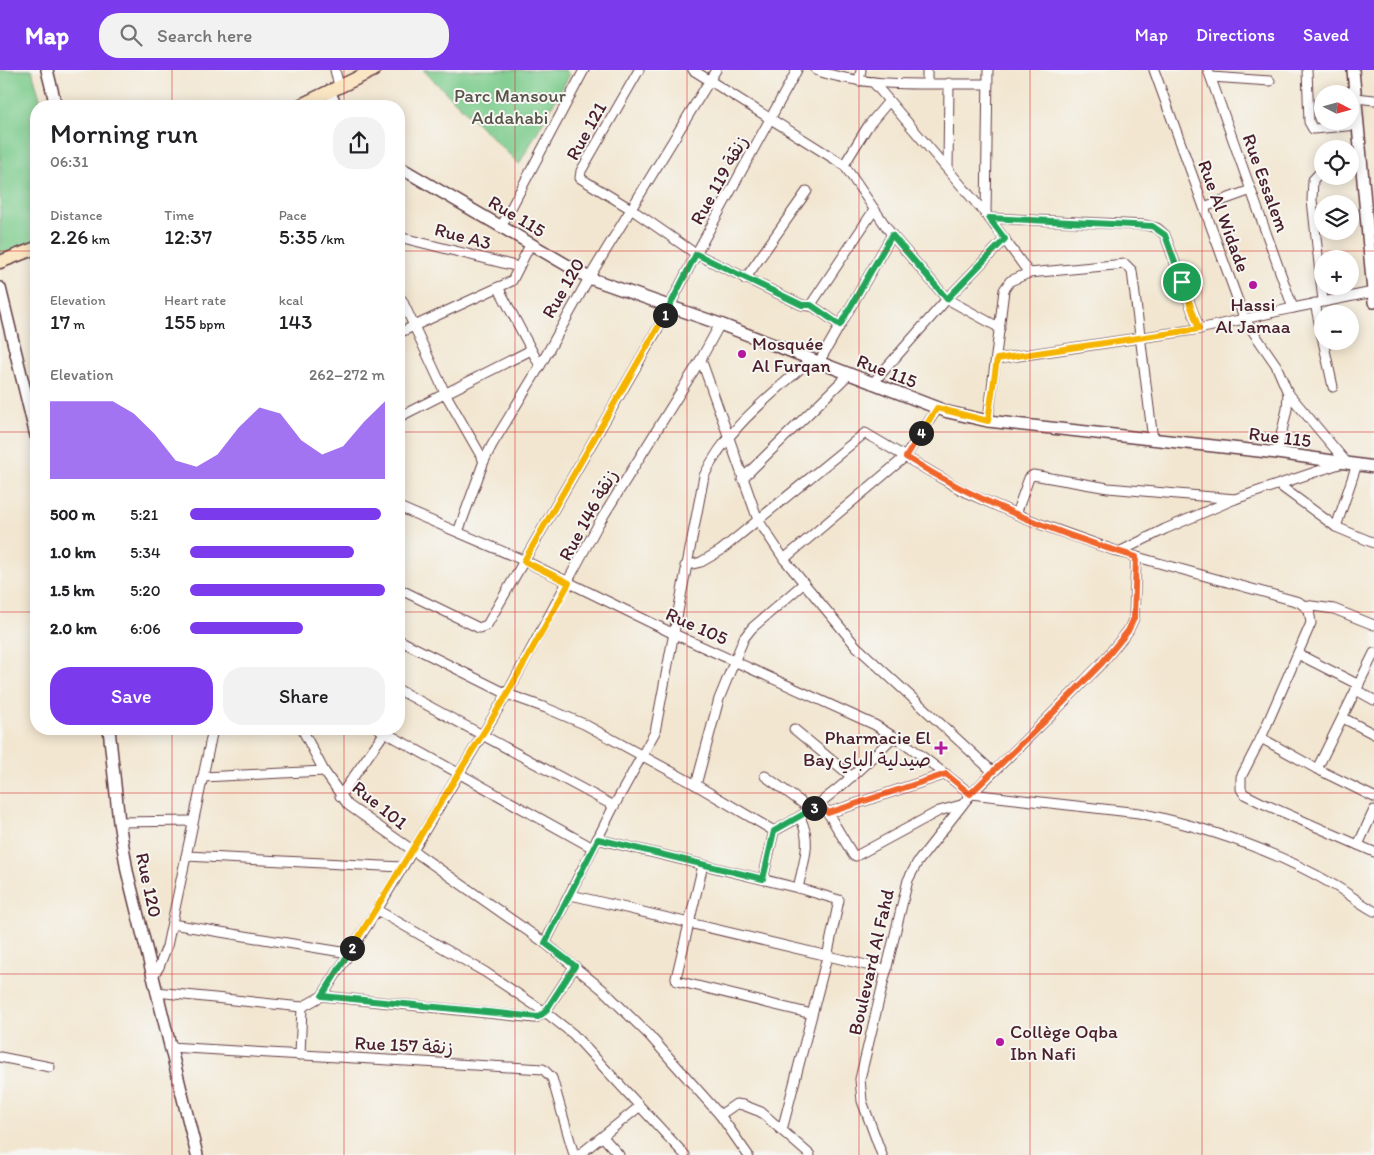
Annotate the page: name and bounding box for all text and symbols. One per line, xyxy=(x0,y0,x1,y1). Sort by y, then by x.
search box xyxy=(99,13,449,58)
text: Map xyxy=(25,21,69,50)
icon: search xyxy=(117,21,145,49)
text: Search here xyxy=(157,24,252,47)
text: Map xyxy=(1135,24,1168,46)
text: Directions xyxy=(1196,24,1275,46)
text: Saved xyxy=(1303,24,1349,46)
park label: Parc Mansour Addahabi xyxy=(454,84,567,129)
north arrow xyxy=(1314,85,1359,130)
map controls xyxy=(1314,85,1359,350)
street label: Rue 121 xyxy=(561,98,611,164)
text: Morning run xyxy=(50,116,198,150)
button: share xyxy=(333,117,385,169)
street label: Rue 119 زنقة xyxy=(685,131,753,229)
street label: Rue Essalem xyxy=(1238,131,1294,235)
button: locate xyxy=(1314,140,1359,185)
text: 06:31 xyxy=(50,152,88,171)
street label: Rue Al Widade xyxy=(1193,157,1255,275)
street label: Rue 115 xyxy=(484,190,550,242)
button: layers xyxy=(1314,195,1359,240)
text: Distance xyxy=(50,207,102,224)
text: Time xyxy=(164,207,194,224)
text: Pace xyxy=(279,207,307,224)
street label: Rue A3 xyxy=(432,217,494,255)
text: 2.26 xyxy=(50,224,88,249)
text: 12:37 xyxy=(164,224,212,249)
text: 5:35 xyxy=(279,224,317,249)
text: km xyxy=(88,231,110,248)
text: /km xyxy=(317,231,345,248)
button: + xyxy=(1314,250,1359,295)
street label: Rue 120 xyxy=(537,254,589,322)
pin xyxy=(1161,261,1203,303)
icon: arrive xyxy=(1168,268,1196,296)
marker: Hassi Al Jamaa xyxy=(1247,279,1259,291)
text: Elevation xyxy=(50,292,106,309)
text: Heart rate xyxy=(164,292,226,309)
text: kcal xyxy=(279,292,304,309)
place label: Hassi Al Jamaa xyxy=(1215,293,1291,338)
pin: 1 xyxy=(652,302,678,328)
button: − xyxy=(1314,305,1359,350)
text: 1 xyxy=(662,307,669,324)
text: 17 xyxy=(50,309,70,334)
text: 155 xyxy=(164,309,196,334)
text: 143 xyxy=(279,309,312,334)
text: m xyxy=(70,316,85,333)
text: bpm xyxy=(196,316,225,333)
place label: Mosquée Al Furqan xyxy=(752,332,831,377)
marker: Mosquée Al Furqan xyxy=(736,348,748,360)
street label: Rue 115 xyxy=(854,349,921,393)
text: Elevation xyxy=(50,365,114,384)
text: 262–272 m xyxy=(309,365,385,384)
pin: 4 xyxy=(908,420,934,446)
street label: Rue 115 xyxy=(1247,422,1313,452)
text: 4 xyxy=(917,425,926,442)
street label: Rue 146 زنقة xyxy=(553,465,623,565)
text: 500 m xyxy=(50,505,95,524)
text: 5:21 xyxy=(130,505,158,524)
text: 1.0 km xyxy=(50,543,96,562)
text: 5:34 xyxy=(130,543,161,562)
text: 1.5 km xyxy=(50,581,95,600)
text: 5:20 xyxy=(130,581,161,600)
street label: Rue 105 xyxy=(662,602,732,650)
text: 2.0 km xyxy=(50,619,97,638)
text: 6:06 xyxy=(130,619,161,638)
button: Save xyxy=(50,667,213,725)
button: Share xyxy=(223,667,385,725)
place label: Pharmacie El Bay صيدلية الباي xyxy=(803,726,932,774)
marker: Pharmacie El Bay صيدلية الباي xyxy=(935,742,947,754)
street label: Rue 101 xyxy=(348,776,412,834)
pin: 3 xyxy=(802,796,826,820)
text: 3 xyxy=(811,800,818,817)
street label: Rue 120 xyxy=(131,850,167,920)
street label: Boulevard Al Fahd xyxy=(843,886,899,1037)
pin: 2 xyxy=(340,936,364,960)
text: 2 xyxy=(349,940,356,957)
place label: Collège Oqba Ibn Nafi xyxy=(1010,1020,1118,1065)
street label: Rue 157 زنقة xyxy=(354,1031,454,1059)
marker: Collège Oqba Ibn Nafi xyxy=(994,1036,1006,1048)

